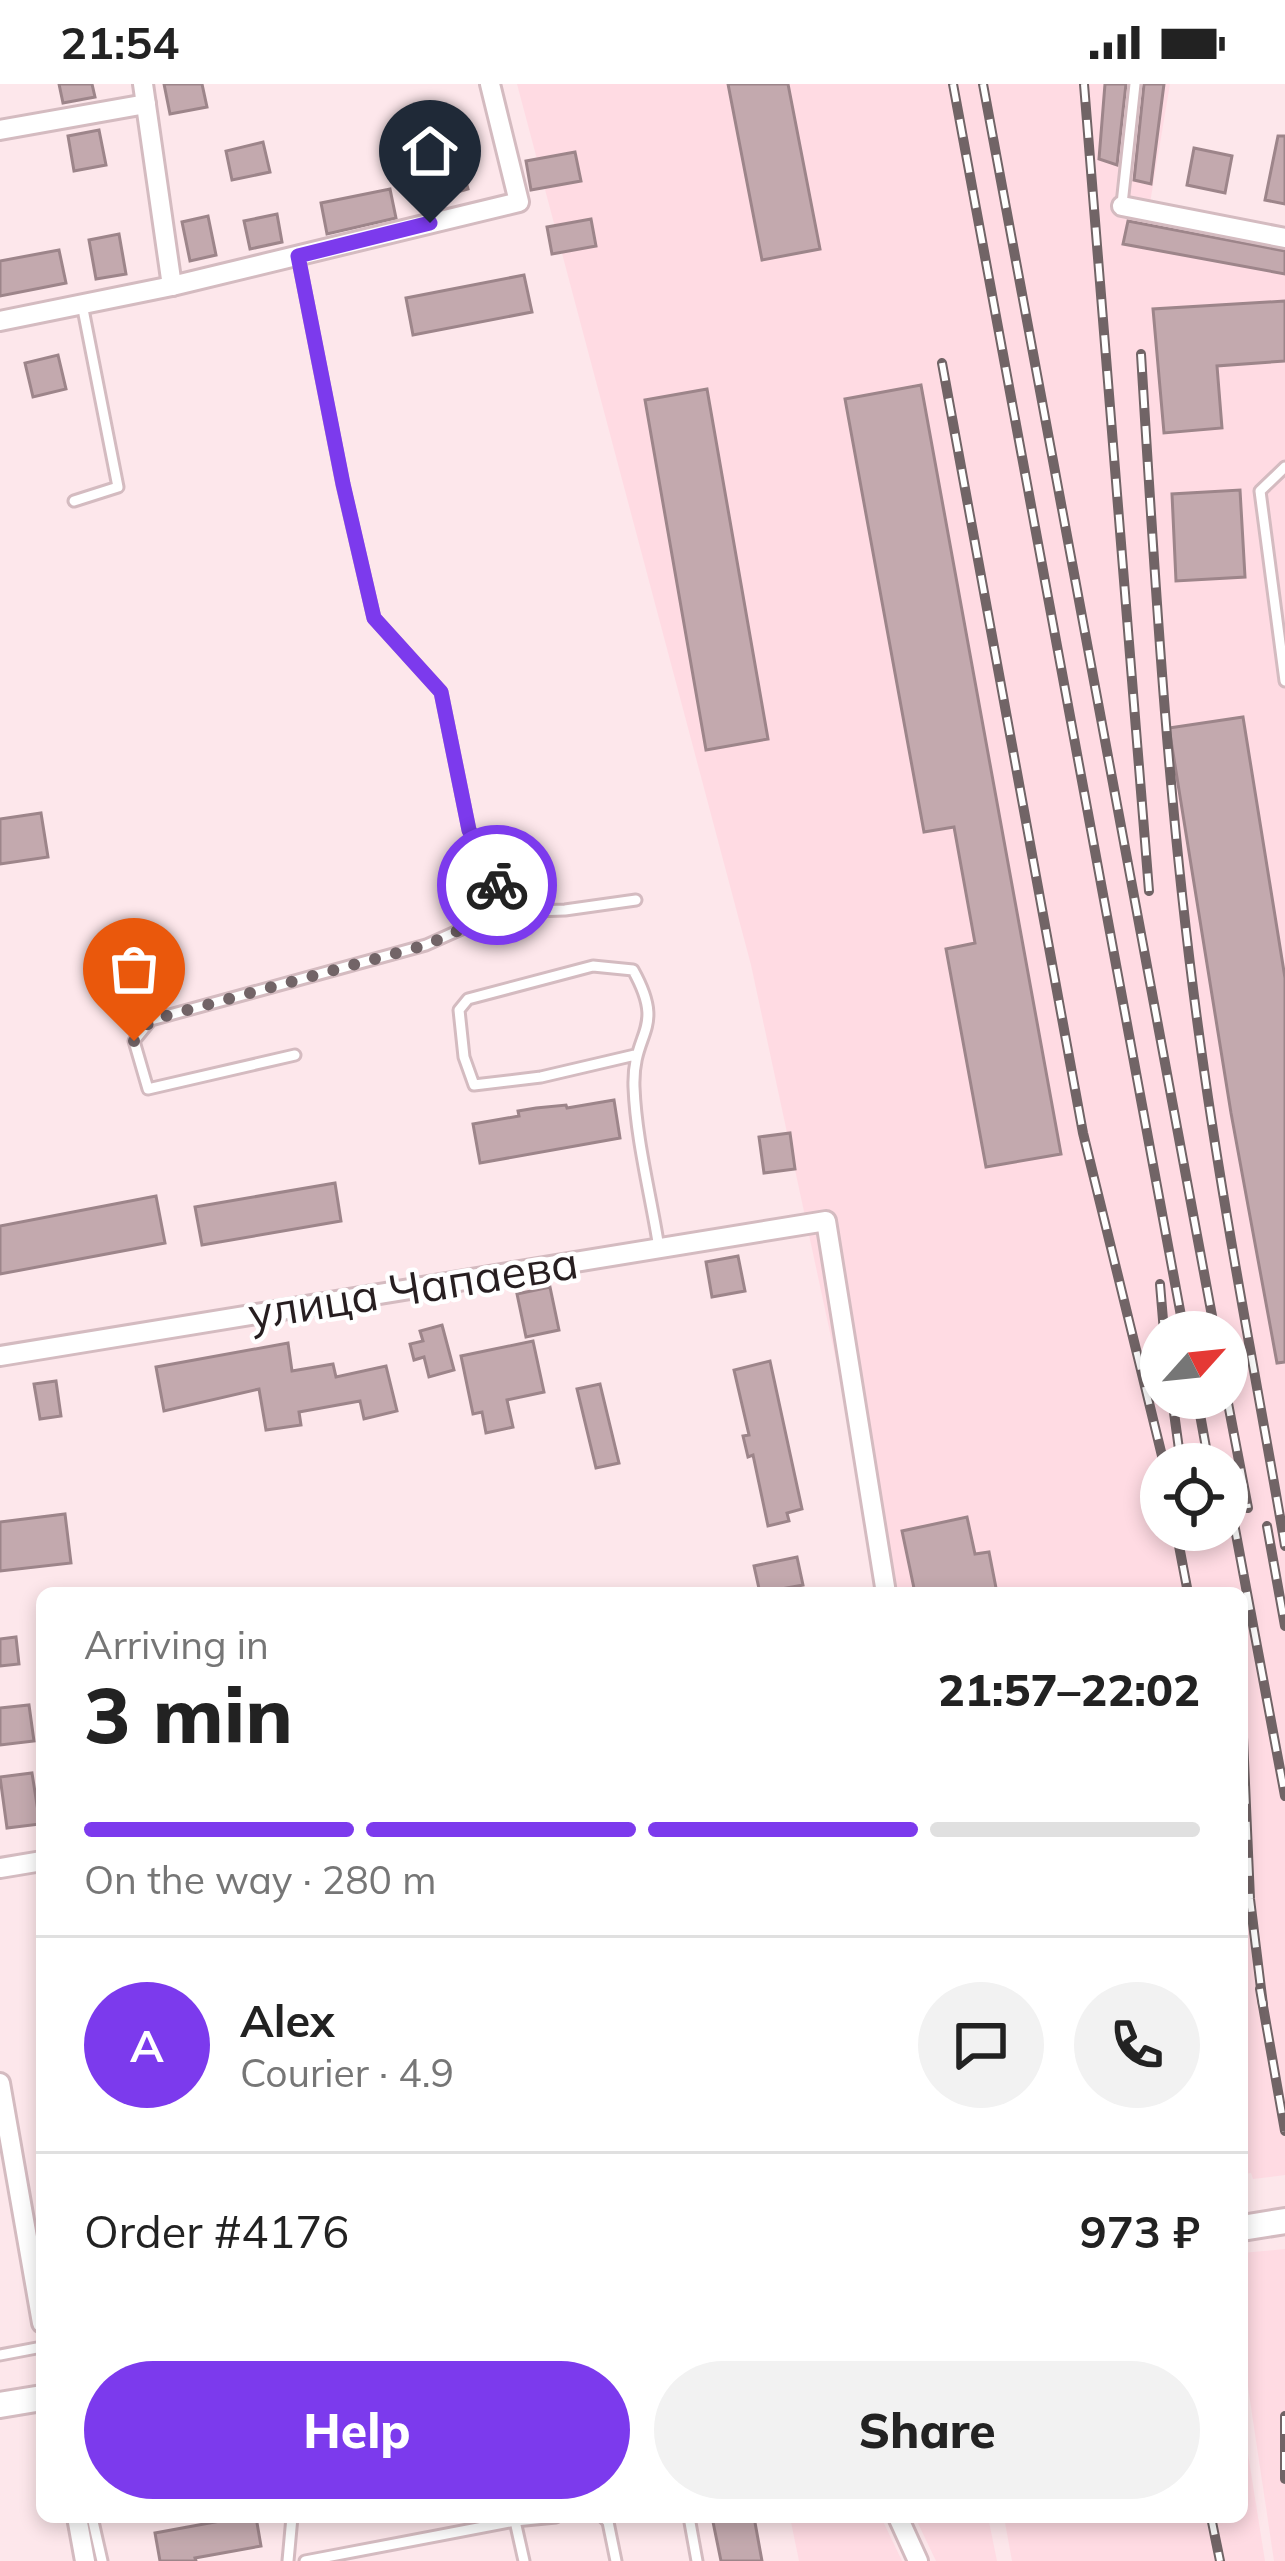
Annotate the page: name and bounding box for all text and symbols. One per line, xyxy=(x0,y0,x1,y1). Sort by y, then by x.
text: 21:54 xyxy=(60,14,179,70)
pin xyxy=(379,100,481,223)
icon: home xyxy=(397,118,463,184)
courier xyxy=(437,825,557,945)
icon: bike xyxy=(464,852,530,918)
pin xyxy=(83,918,185,1041)
icon: bag xyxy=(101,936,167,1002)
street label: улица Чапаева xyxy=(244,1233,582,1341)
north arrow xyxy=(1140,1311,1248,1419)
map controls xyxy=(1140,1311,1248,1551)
button: locate xyxy=(1140,1443,1248,1551)
text: Arriving in xyxy=(84,1620,269,1669)
text: 21:57–22:02 xyxy=(938,1661,1200,1717)
text: 3 min xyxy=(84,1665,293,1763)
text: On the way · 280 m xyxy=(84,1855,436,1904)
button: chat xyxy=(918,1982,1044,2108)
button: phone xyxy=(1074,1982,1200,2108)
text: Alex xyxy=(240,1992,335,2048)
text: A xyxy=(130,2017,164,2073)
text: Courier · 4.9 xyxy=(240,2048,454,2097)
text: Order #4176 xyxy=(84,2203,349,2259)
text: 973 ₽ xyxy=(1080,2203,1200,2259)
button: Help xyxy=(84,2361,630,2499)
button: Share xyxy=(654,2361,1200,2499)

